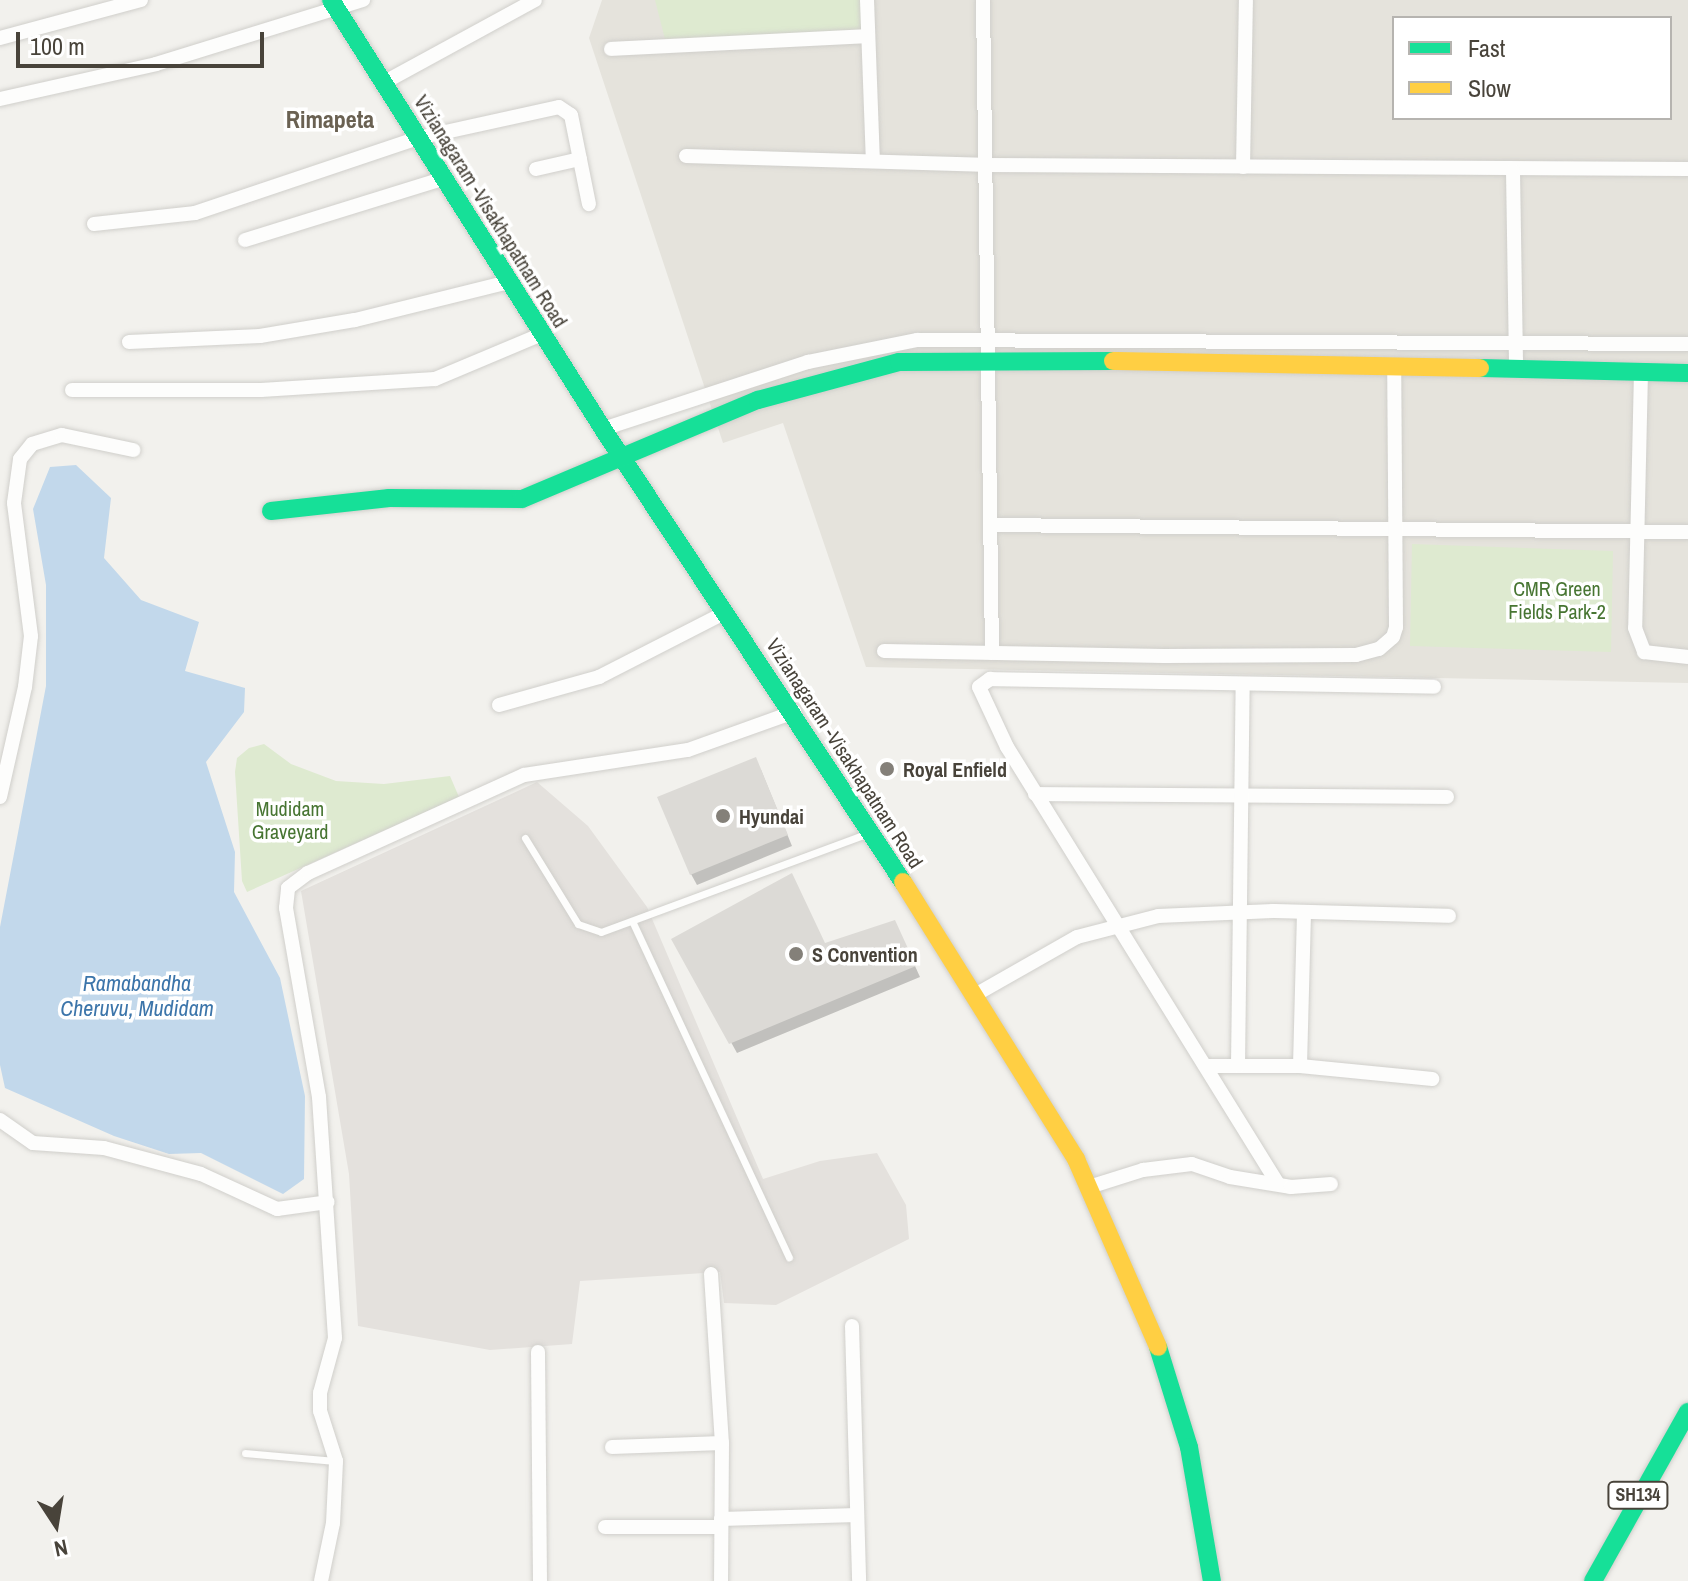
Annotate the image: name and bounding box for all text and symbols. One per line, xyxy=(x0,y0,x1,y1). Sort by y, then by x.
scale bar xyxy=(20,16,268,66)
legend xyxy=(1392,16,1672,120)
text: 100 m xyxy=(30,30,85,62)
text: Fast xyxy=(1468,32,1505,64)
text: Slow xyxy=(1468,72,1511,104)
street label: Vizianagaram -Visakhapatnam Road xyxy=(409,90,573,332)
district label: Rimapeta xyxy=(286,106,374,134)
park label: CMR Green Fields Park-2 xyxy=(1508,576,1606,623)
street label: Vizianagaram -Visakhapatnam Road xyxy=(762,634,928,872)
place label: Royal Enfield xyxy=(903,757,1007,781)
marker: Royal Enfield xyxy=(878,760,896,778)
park label: Mudidam Graveyard xyxy=(252,796,328,843)
place label: Hyundai xyxy=(739,804,804,828)
marker: Hyundai xyxy=(714,807,732,825)
place label: S Convention xyxy=(812,942,918,966)
marker: S Convention xyxy=(787,945,805,963)
water label: Ramabandha Cheruvu, Mudidam xyxy=(60,970,214,1022)
road number: SH134 xyxy=(1606,1481,1670,1509)
north arrow xyxy=(16,1485,96,1565)
text: N xyxy=(51,1532,70,1565)

